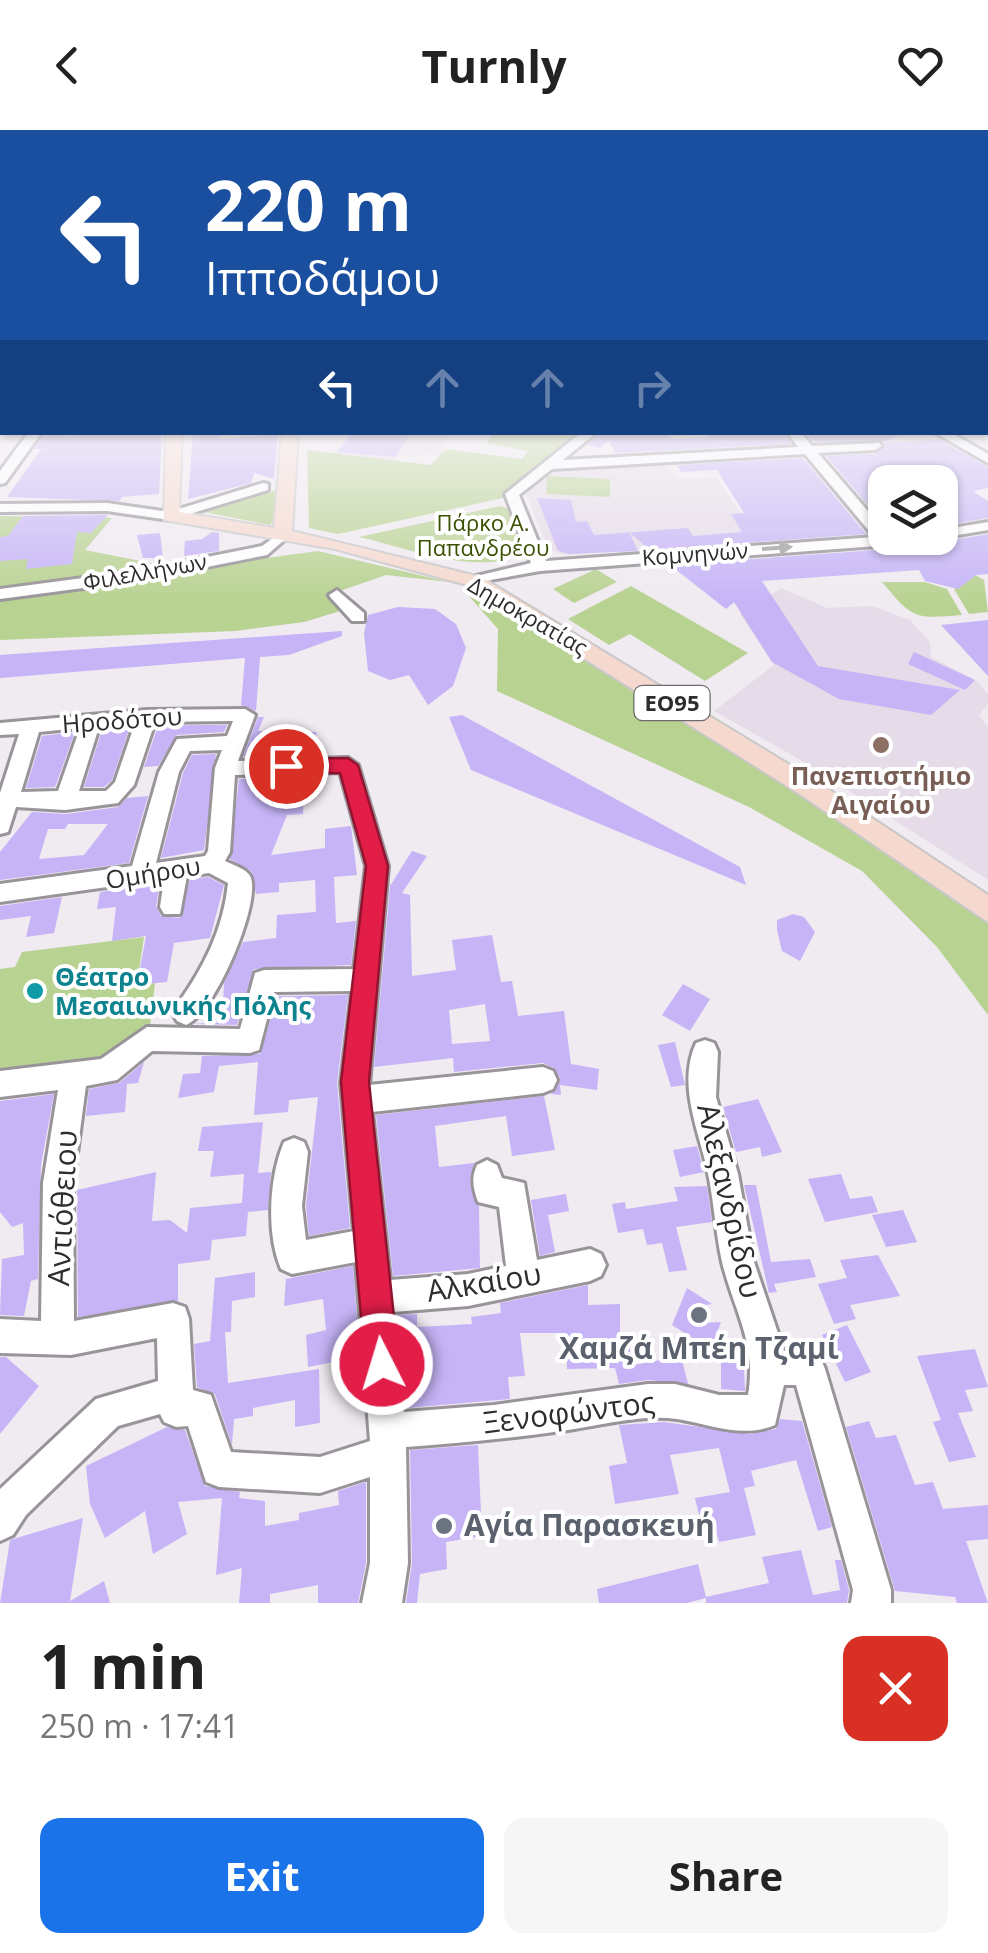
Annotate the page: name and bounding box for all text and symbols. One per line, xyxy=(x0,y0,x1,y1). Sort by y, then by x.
text: Turnly xyxy=(422,35,566,96)
icon: back xyxy=(40,38,95,93)
icon: heart xyxy=(893,38,948,93)
text: 220 m xyxy=(205,156,412,252)
icon: left xyxy=(40,170,170,300)
text: Ιπποδάμου xyxy=(205,247,440,308)
icon: left xyxy=(310,360,365,415)
icon: ahead xyxy=(415,360,470,415)
icon: ahead xyxy=(520,360,575,415)
icon: right xyxy=(625,360,680,415)
map controls xyxy=(868,465,958,555)
button: layers xyxy=(868,465,958,555)
park label: Πάρκο Α. Παπανδρέου xyxy=(417,507,549,562)
street label: Κομνηνών xyxy=(641,534,749,572)
one-way arrow xyxy=(761,539,793,555)
street label: Φιλελλήνων xyxy=(81,545,209,597)
street label: Δημοκρατίας xyxy=(463,569,594,662)
road number: ΕΟ95 xyxy=(634,686,710,720)
street label: Ηροδότου xyxy=(61,698,183,740)
pin xyxy=(244,724,329,809)
marker: Πανεπιστήμιο Αιγαίου xyxy=(870,734,892,756)
icon: arrive xyxy=(259,739,314,794)
place label: Πανεπιστήμιο Αιγαίου xyxy=(791,758,971,821)
street label: Ομήρου xyxy=(103,848,203,896)
place label: Θέατρο Μεσαιωνικής Πόλης xyxy=(55,959,312,1022)
marker: Θέατρο Μεσαιωνικής Πόλης xyxy=(24,980,46,1002)
street label: Αλεξανδρίδου xyxy=(688,1099,773,1302)
street label: Αντιόθειου xyxy=(37,1129,86,1287)
street label: Αλκαίου xyxy=(423,1252,544,1311)
marker: Χαμζά Μπέη Τζαμί xyxy=(688,1304,710,1326)
position arrow xyxy=(330,1312,434,1416)
place label: Χαμζά Μπέη Τζαμί xyxy=(559,1327,839,1368)
street label: Ξενοφώντος xyxy=(481,1381,657,1442)
place label: Αγία Παρασκευή xyxy=(464,1504,715,1545)
marker: Αγία Παρασκευή xyxy=(433,1515,455,1537)
text: 1 min xyxy=(40,1625,207,1707)
button: close xyxy=(843,1636,948,1741)
text: 250 m · 17:41 xyxy=(40,1704,239,1747)
button: Exit xyxy=(40,1818,484,1933)
button: Share xyxy=(504,1818,948,1933)

